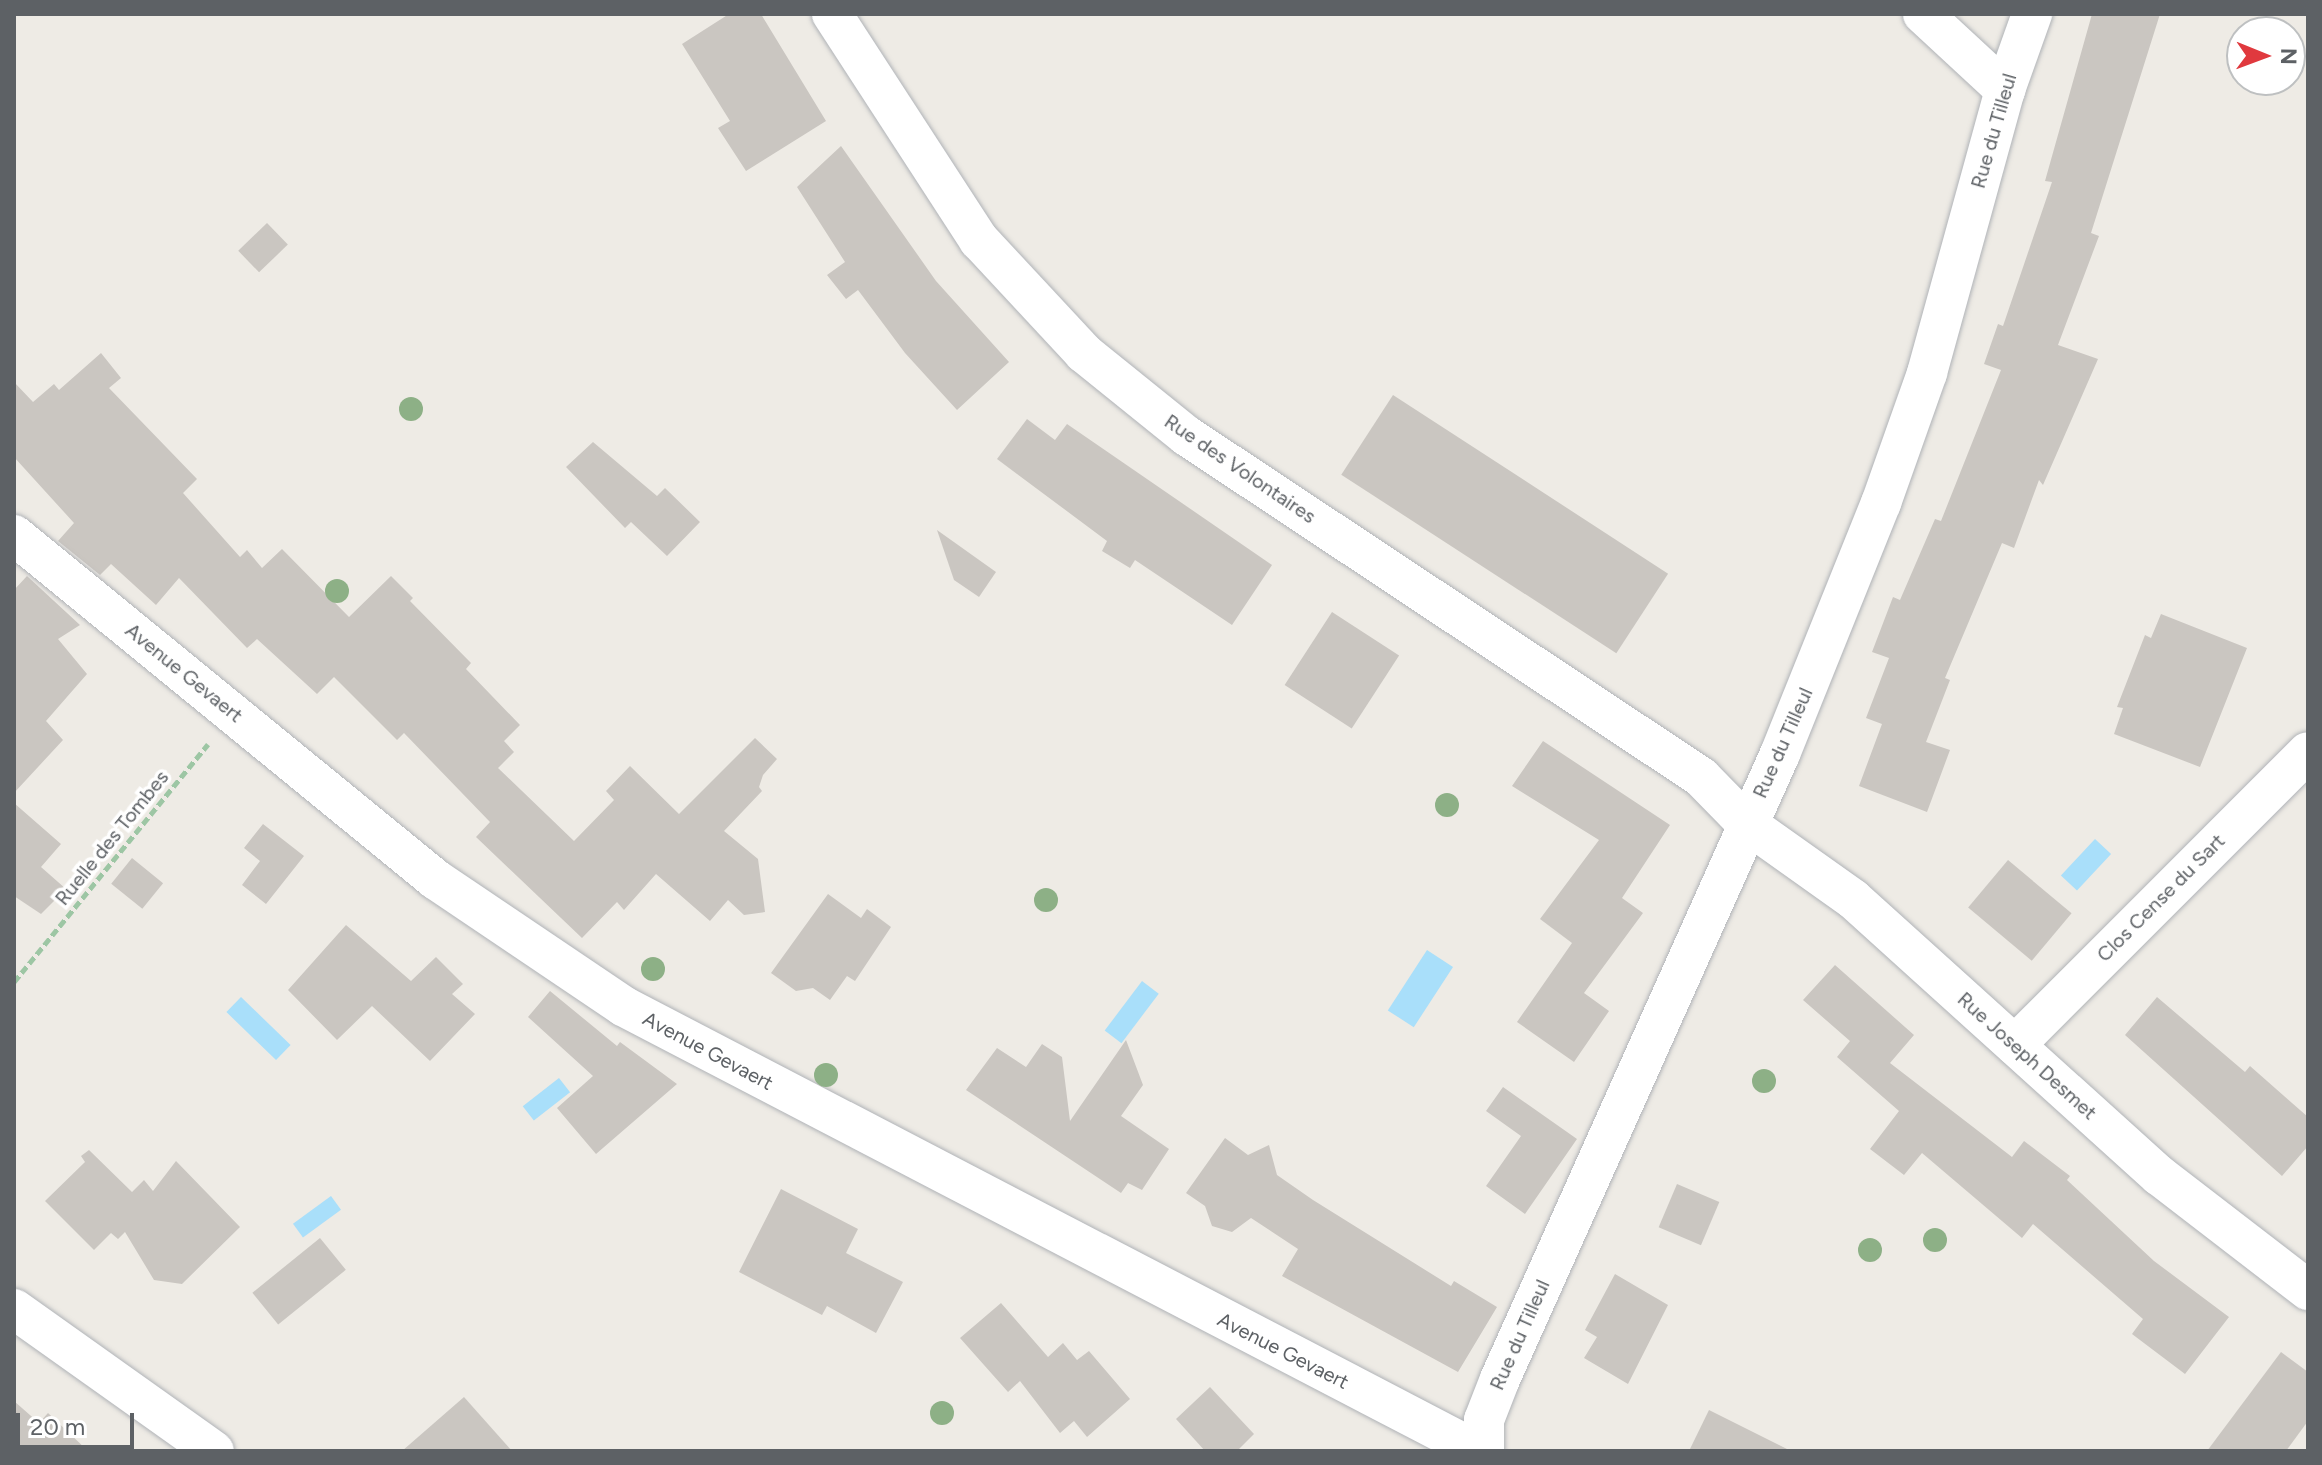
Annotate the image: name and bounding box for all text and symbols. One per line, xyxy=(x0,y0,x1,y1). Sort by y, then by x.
north arrow xyxy=(2226,16,2306,96)
text: N xyxy=(2275,48,2302,65)
street label: Rue du Tilleul xyxy=(1966,71,2022,191)
street label: Rue des Volontaires xyxy=(1160,409,1320,529)
street label: Avenue Gevaert xyxy=(120,618,248,728)
street label: Rue du Tilleul xyxy=(1748,684,1818,802)
street label: Ruelle des Tombes xyxy=(50,766,174,910)
street label: Clos Cense du Sart xyxy=(2092,829,2230,967)
street label: Rue Joseph Desmet xyxy=(1952,987,2102,1125)
street label: Avenue Gevaert xyxy=(639,1007,777,1095)
street label: Rue du Tilleul xyxy=(1485,1276,1555,1394)
street label: Avenue Gevaert xyxy=(1213,1308,1353,1394)
scale bar xyxy=(20,1397,138,1447)
text: 20 m xyxy=(30,1412,85,1441)

